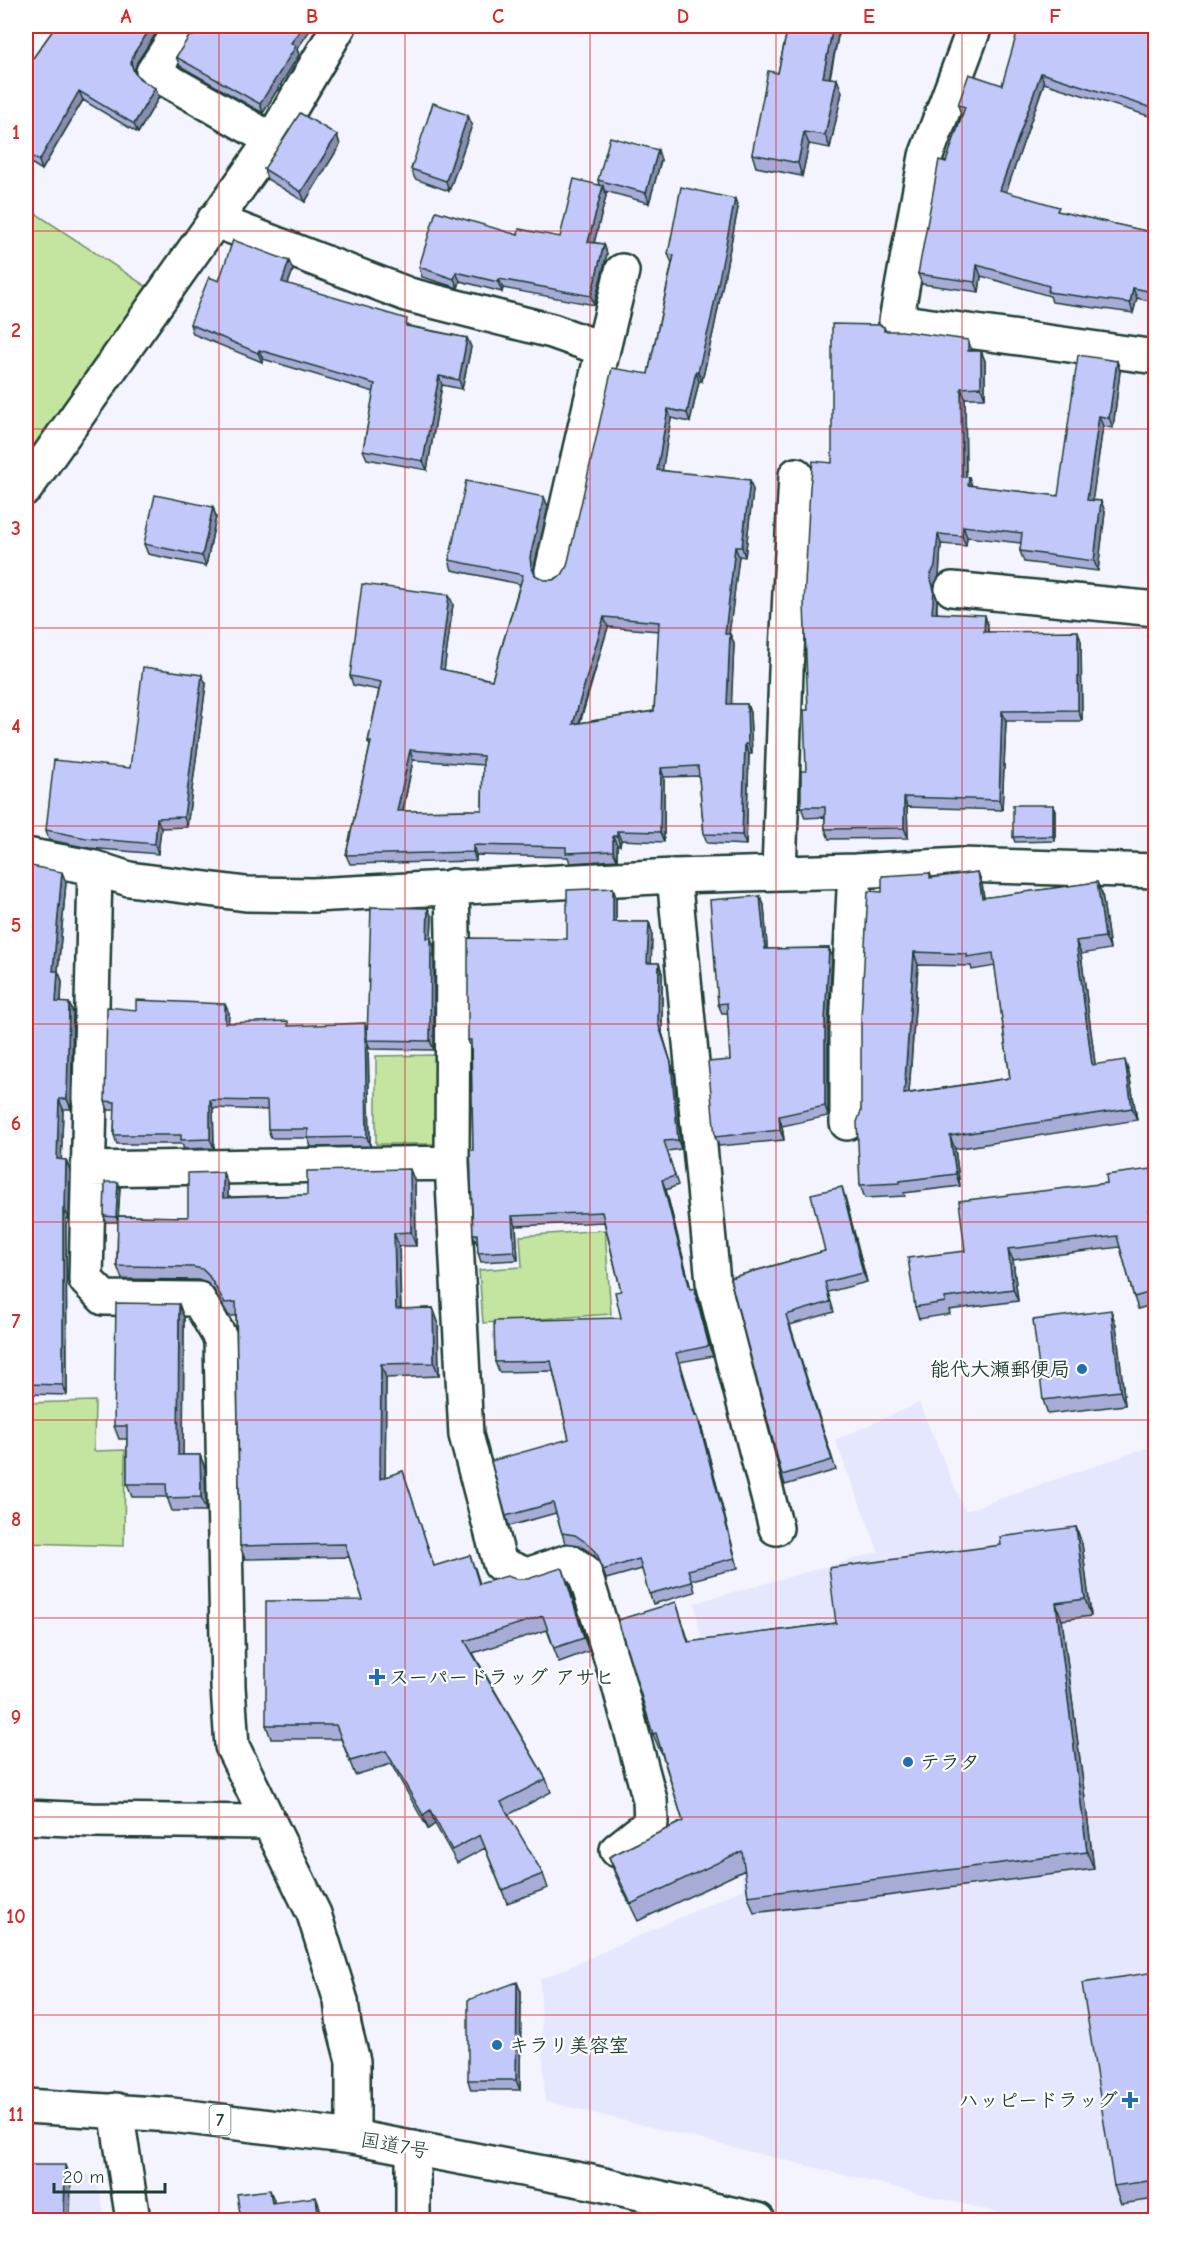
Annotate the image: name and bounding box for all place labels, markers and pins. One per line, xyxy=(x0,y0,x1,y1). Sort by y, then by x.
place label: 能代大瀬郵便局 xyxy=(930,1358,1070,1381)
marker: 能代大瀬郵便局 xyxy=(1075,1362,1089,1376)
place label: スーパードラッグ アサヒ xyxy=(389,1666,615,1689)
marker: スーパードラッグ アサヒ xyxy=(370,1670,384,1684)
place label: テラタ xyxy=(920,1751,980,1774)
marker: テラタ xyxy=(901,1755,915,1769)
place label: キラリ美容室 xyxy=(509,2034,629,2057)
marker: キラリ美容室 xyxy=(490,2038,504,2052)
place label: ハッピードラッグ xyxy=(959,2089,1118,2112)
marker: ハッピードラッグ xyxy=(1123,2093,1137,2107)

